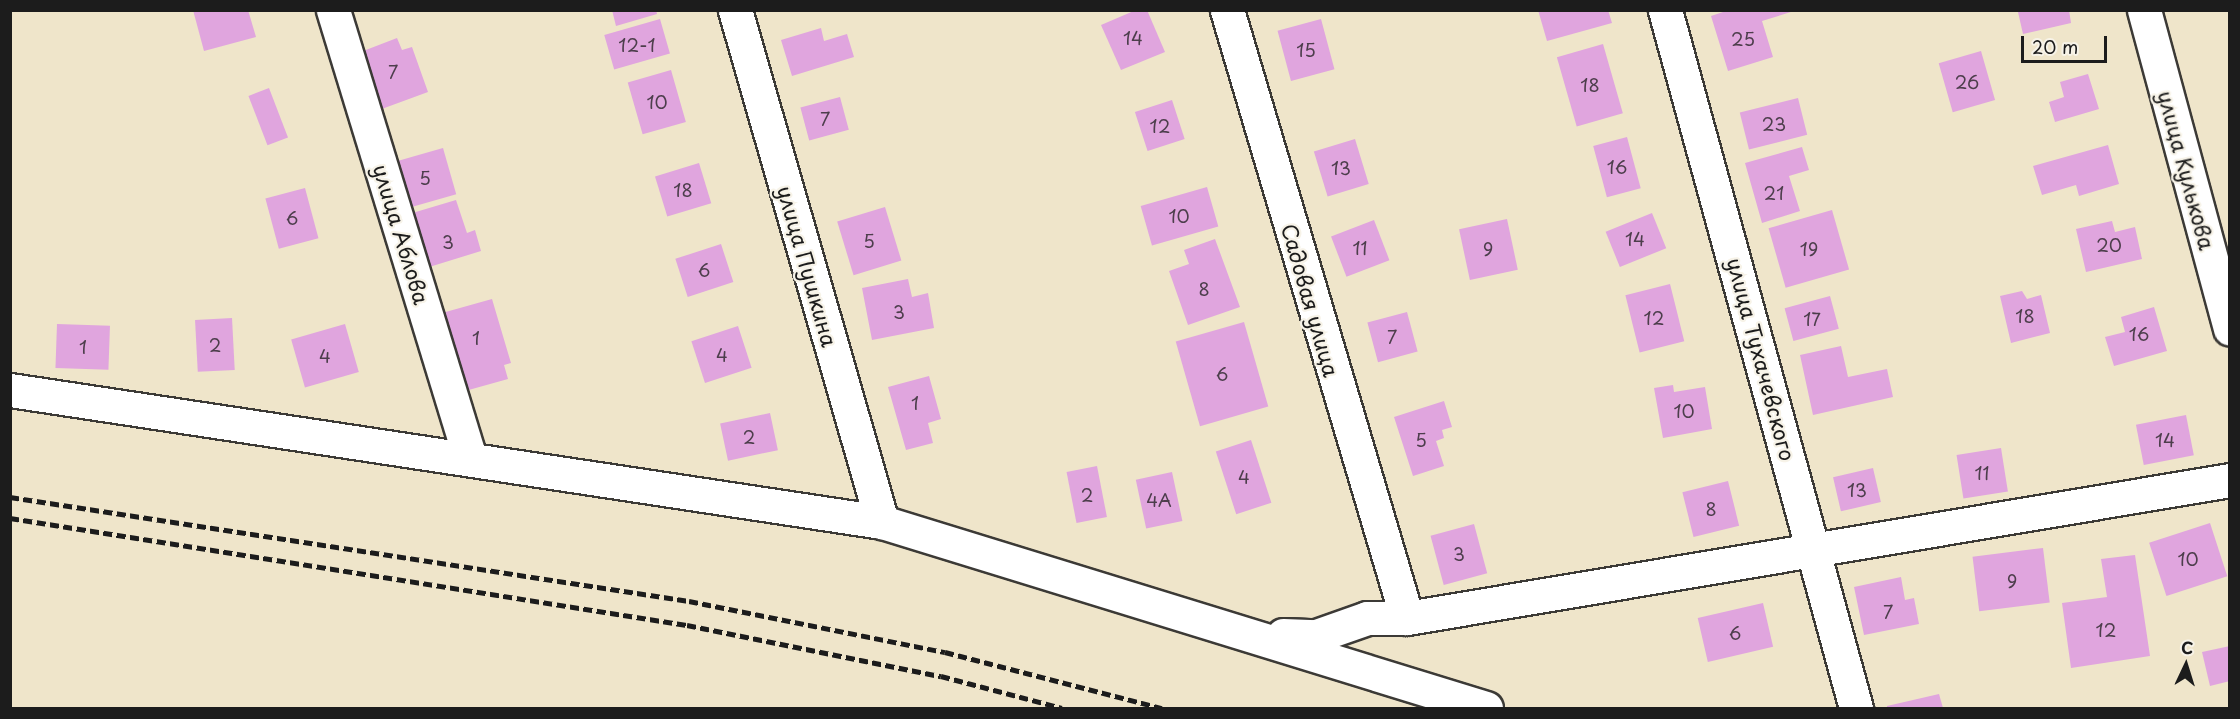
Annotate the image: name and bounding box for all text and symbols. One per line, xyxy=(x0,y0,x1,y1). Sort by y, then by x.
scale bar xyxy=(2024,24,2110,62)
house number: 14 xyxy=(1123,27,1143,49)
house number: 25 xyxy=(1731,28,1755,50)
text: 20 m xyxy=(2032,33,2078,60)
house number: 12-1 xyxy=(618,34,656,56)
house number: 15 xyxy=(1296,39,1316,61)
house number: 7 xyxy=(388,61,398,83)
house number: 26 xyxy=(1955,71,1979,93)
house number: 18 xyxy=(1580,74,1600,96)
street label: улица Кулькова xyxy=(2154,87,2220,253)
house number: 10 xyxy=(646,91,668,113)
house number: 7 xyxy=(820,108,830,130)
house number: 23 xyxy=(1762,113,1786,135)
house number: 12 xyxy=(1150,115,1170,137)
house number: 16 xyxy=(1607,156,1627,178)
house number: 13 xyxy=(1331,157,1351,179)
street label: улица Аблова xyxy=(369,160,435,308)
house number: 5 xyxy=(419,167,431,189)
house number: 18 xyxy=(673,179,693,201)
street label: улица Пушкина xyxy=(773,182,843,350)
house number: 21 xyxy=(1764,182,1784,204)
house number: 10 xyxy=(1168,205,1190,227)
house number: 6 xyxy=(286,207,298,229)
street label: Садовая улица xyxy=(1277,220,1345,380)
house number: 14 xyxy=(1625,228,1645,250)
house number: 5 xyxy=(863,230,875,252)
house number: 3 xyxy=(442,231,454,253)
house number: 20 xyxy=(2096,234,2122,256)
house number: 11 xyxy=(1352,237,1368,259)
house number: 9 xyxy=(1483,238,1493,260)
house number: 19 xyxy=(1800,238,1818,260)
street label: улица Тухачевского xyxy=(1723,254,1801,464)
house number: 6 xyxy=(698,259,710,281)
house number: 8 xyxy=(1198,278,1210,300)
house number: 3 xyxy=(893,301,905,323)
house number: 18 xyxy=(2015,305,2035,327)
house number: 12 xyxy=(1644,307,1664,329)
house number: 17 xyxy=(1803,308,1821,330)
house number: 16 xyxy=(2129,323,2149,345)
house number: 7 xyxy=(1387,326,1397,348)
house number: 1 xyxy=(472,327,480,349)
house number: 2 xyxy=(209,334,221,356)
house number: 1 xyxy=(79,336,87,358)
house number: 4 xyxy=(716,344,728,366)
house number: 4 xyxy=(319,345,331,367)
house number: 6 xyxy=(1216,363,1228,385)
house number: 1 xyxy=(911,392,919,414)
house number: 10 xyxy=(1673,400,1695,422)
house number: 2 xyxy=(743,426,755,448)
house number: 5 xyxy=(1415,429,1427,451)
house number: 14 xyxy=(2155,429,2175,451)
house number: 11 xyxy=(1974,462,1990,484)
house number: 4 xyxy=(1238,466,1250,488)
house number: 13 xyxy=(1847,479,1867,501)
house number: 2 xyxy=(1081,484,1093,506)
house number: 4А xyxy=(1146,489,1172,511)
house number: 8 xyxy=(1705,498,1717,520)
house number: 3 xyxy=(1453,543,1465,565)
house number: 10 xyxy=(2177,548,2199,570)
house number: 9 xyxy=(2007,570,2017,592)
house number: 7 xyxy=(1883,601,1893,623)
house number: 12 xyxy=(2096,619,2116,641)
house number: 6 xyxy=(1729,622,1741,644)
north arrow xyxy=(2156,635,2216,695)
text: С xyxy=(2180,635,2194,659)

